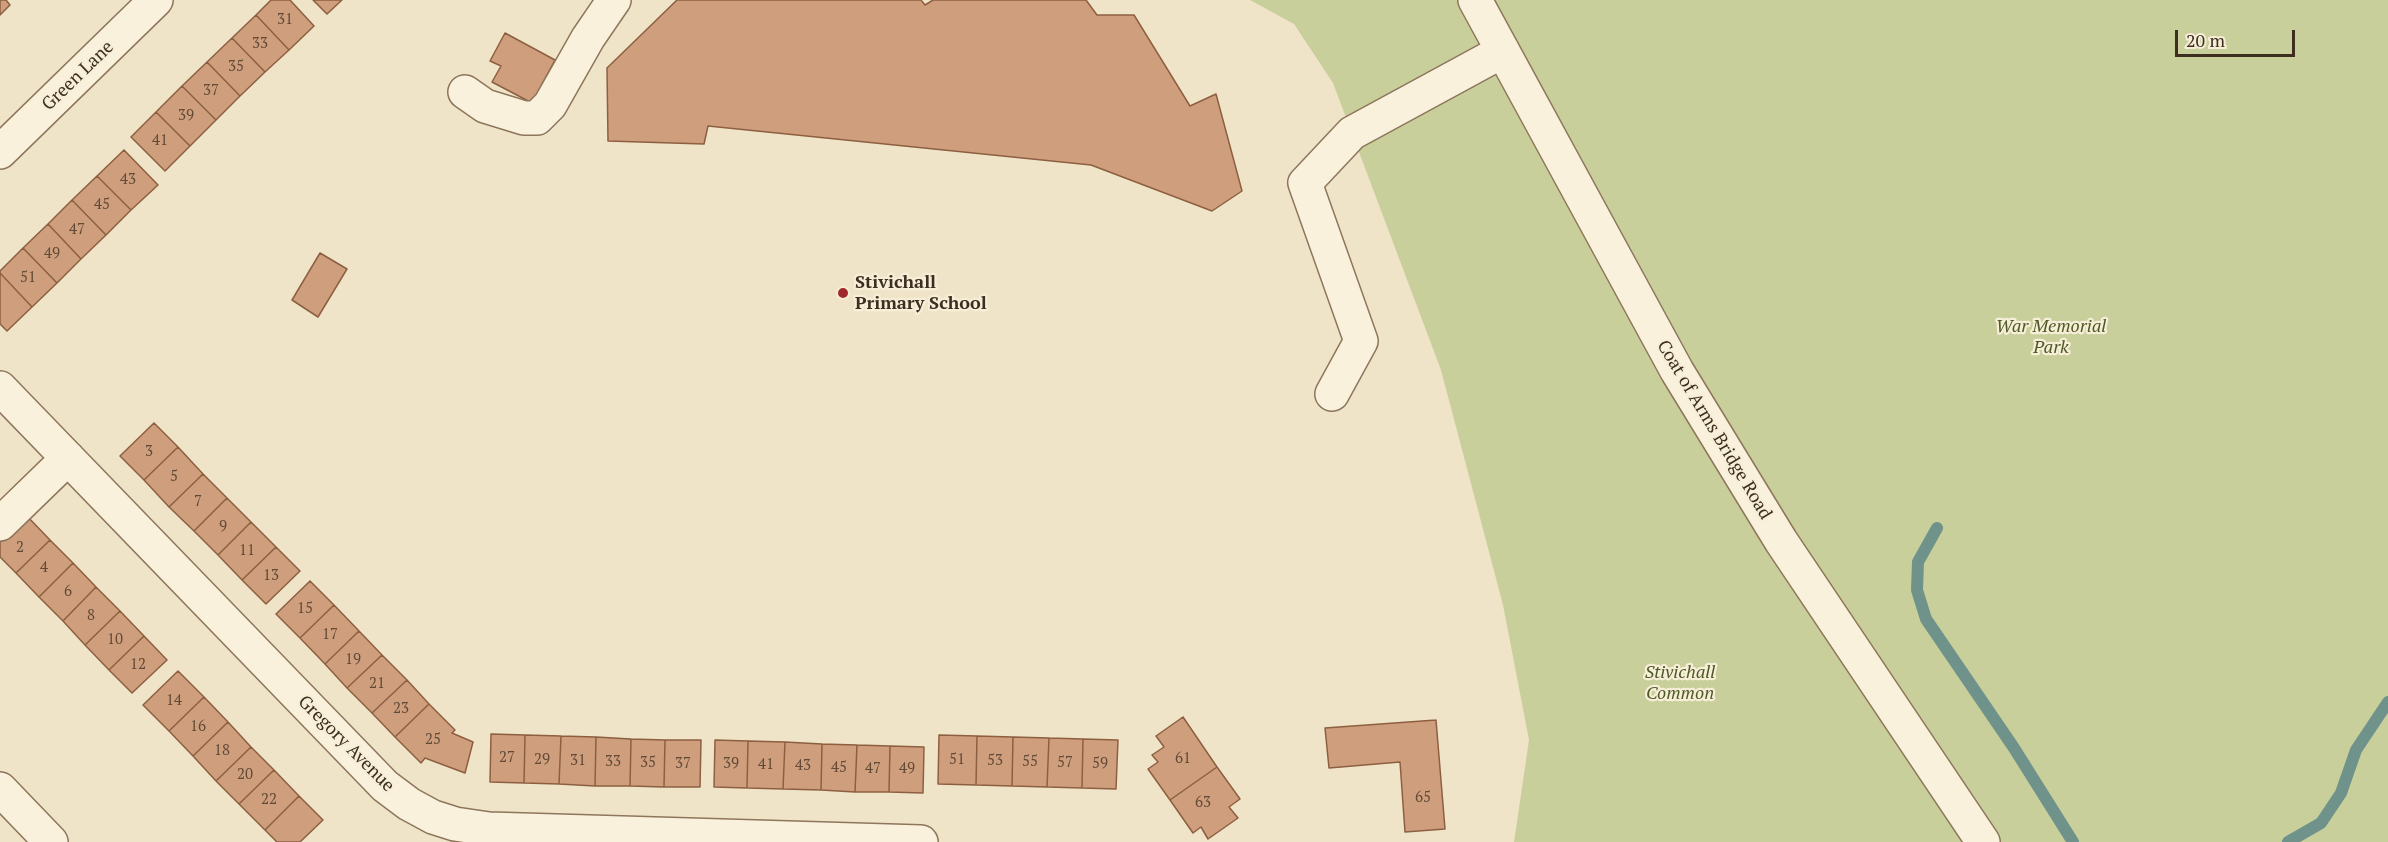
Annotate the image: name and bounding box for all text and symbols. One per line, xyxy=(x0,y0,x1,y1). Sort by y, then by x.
house number: 31 xyxy=(277,11,293,29)
scale bar xyxy=(2178,18,2298,56)
text: 20 m xyxy=(2186,28,2225,52)
house number: 33 xyxy=(252,35,268,53)
street label: Green Lane xyxy=(38,37,118,115)
house number: 35 xyxy=(228,58,244,76)
house number: 37 xyxy=(203,82,219,100)
house number: 39 xyxy=(178,107,194,125)
house number: 41 xyxy=(152,132,168,150)
house number: 43 xyxy=(120,171,136,189)
house number: 45 xyxy=(94,196,110,214)
house number: 47 xyxy=(69,221,85,239)
house number: 49 xyxy=(44,245,60,263)
house number: 51 xyxy=(20,269,36,287)
place label: Stivichall Primary School xyxy=(855,272,987,314)
marker: Stivichall Primary School xyxy=(836,286,850,300)
park label: War Memorial Park xyxy=(1996,316,2106,358)
street label: Coat of Arms Bridge Road xyxy=(1652,337,1776,523)
house number: 3 xyxy=(145,443,153,461)
house number: 5 xyxy=(170,468,178,486)
house number: 7 xyxy=(194,493,202,511)
house number: 9 xyxy=(219,518,227,536)
house number: 2 xyxy=(16,539,24,557)
house number: 11 xyxy=(239,542,255,560)
house number: 4 xyxy=(40,559,48,577)
house number: 13 xyxy=(263,567,279,585)
house number: 6 xyxy=(64,583,72,601)
house number: 15 xyxy=(297,600,313,618)
house number: 8 xyxy=(87,607,95,625)
house number: 17 xyxy=(322,626,338,644)
house number: 10 xyxy=(107,631,123,649)
house number: 19 xyxy=(345,651,361,669)
house number: 12 xyxy=(130,656,146,674)
park label: Stivichall Common xyxy=(1645,662,1715,704)
house number: 21 xyxy=(369,675,385,693)
street label: Gregory Avenue xyxy=(293,691,399,797)
house number: 14 xyxy=(166,692,182,710)
house number: 23 xyxy=(393,700,409,718)
house number: 16 xyxy=(190,718,206,736)
house number: 25 xyxy=(425,731,441,749)
house number: 18 xyxy=(214,742,230,760)
house number: 27 xyxy=(499,749,515,767)
house number: 61 xyxy=(1175,750,1191,768)
house number: 29 xyxy=(534,751,550,769)
house number: 51 xyxy=(949,751,965,769)
house number: 31 xyxy=(570,752,586,770)
house number: 53 xyxy=(987,752,1003,770)
house number: 33 xyxy=(605,753,621,771)
house number: 55 xyxy=(1022,753,1038,771)
house number: 35 xyxy=(640,754,656,772)
house number: 57 xyxy=(1057,754,1073,772)
house number: 37 xyxy=(675,755,691,773)
house number: 39 xyxy=(723,755,739,773)
house number: 59 xyxy=(1092,755,1108,773)
house number: 41 xyxy=(758,756,774,774)
house number: 43 xyxy=(795,757,811,775)
house number: 45 xyxy=(831,759,847,777)
house number: 47 xyxy=(865,760,881,778)
house number: 49 xyxy=(899,760,915,778)
house number: 20 xyxy=(237,766,253,784)
house number: 65 xyxy=(1415,789,1431,807)
house number: 22 xyxy=(261,791,277,809)
house number: 63 xyxy=(1195,794,1211,812)

